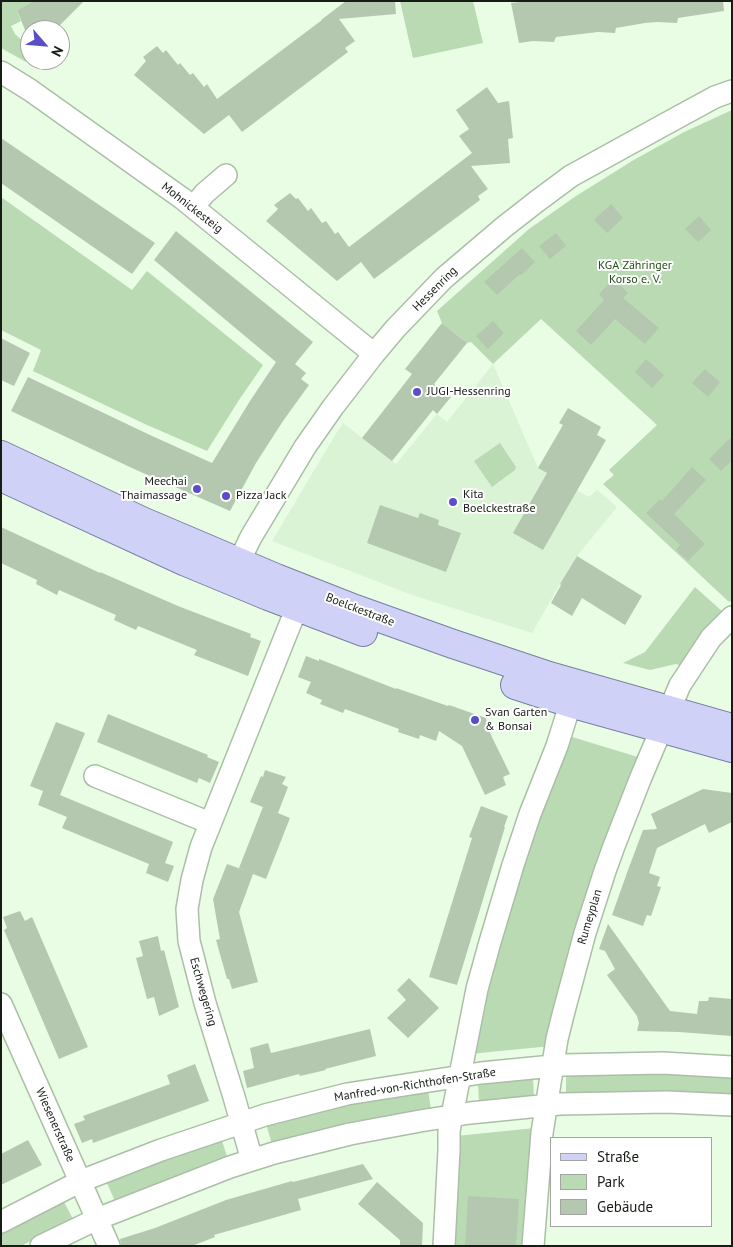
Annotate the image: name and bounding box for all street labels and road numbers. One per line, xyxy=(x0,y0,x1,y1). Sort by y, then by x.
street label: Mohnickesteig xyxy=(158,180,226,236)
street label: Hessenring xyxy=(410,264,460,314)
street label: Boelckestraße xyxy=(324,590,396,630)
street label: Rumeyplan xyxy=(575,888,605,946)
street label: Eschwegering xyxy=(186,956,220,1028)
street label: Manfred-von-Richthofen-Straße xyxy=(333,1065,497,1105)
street label: Wiesenerstraße xyxy=(32,1086,78,1164)

